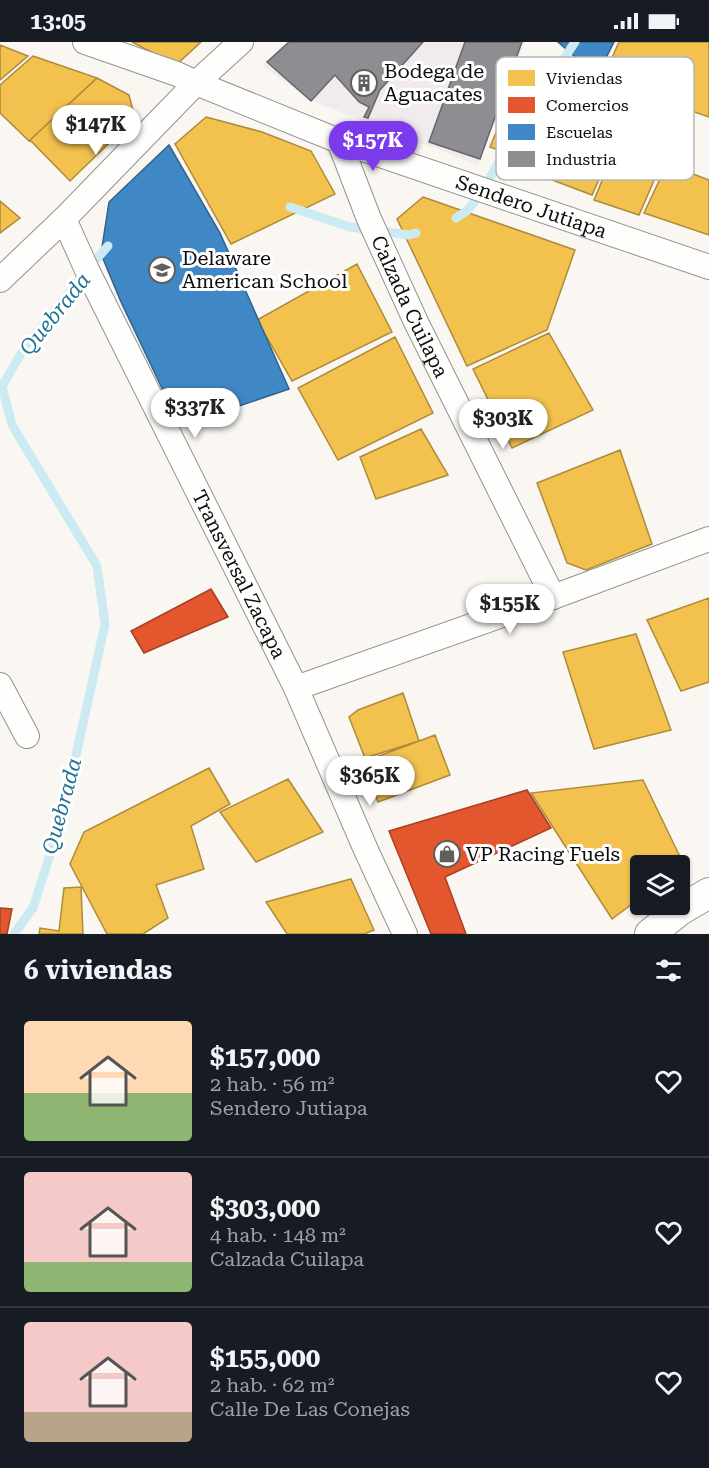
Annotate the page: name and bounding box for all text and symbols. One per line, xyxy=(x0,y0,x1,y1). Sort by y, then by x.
text: 13:05 xyxy=(30,9,86,34)
legend xyxy=(496,57,694,180)
place label: Bodega de Aguacates xyxy=(384,59,484,106)
building icon: Bodega de Aguacates xyxy=(349,68,379,98)
text: Viviendas xyxy=(546,69,623,88)
text: Comercios xyxy=(546,96,629,115)
pin: $147K xyxy=(54,105,138,156)
text: $147K xyxy=(66,112,126,136)
pin: $157K xyxy=(331,121,415,172)
text: Escuelas xyxy=(546,123,613,142)
text: $157K xyxy=(343,128,403,152)
text: Industria xyxy=(546,150,617,169)
street label: Sendero Jutiapa xyxy=(453,170,610,243)
street label: Calzada Cuilapa xyxy=(366,232,454,381)
place label: Delaware American School xyxy=(182,246,347,293)
school or university icon: Delaware American School xyxy=(147,255,177,285)
water label: Quebrada xyxy=(15,268,95,360)
pin: $337K xyxy=(153,388,237,439)
text: $337K xyxy=(165,395,225,419)
pin: $303K xyxy=(461,399,545,450)
text: $303K xyxy=(473,406,533,430)
street label: Transversal Zacapa xyxy=(187,486,291,662)
pin: $155K xyxy=(468,584,552,635)
text: $155K xyxy=(480,591,540,615)
water label: Quebrada xyxy=(38,755,86,857)
pin: $365K xyxy=(328,756,412,807)
text: $365K xyxy=(340,763,400,787)
shop icon: VP Racing Fuels xyxy=(432,839,462,869)
place label: VP Racing Fuels xyxy=(466,842,620,866)
map controls xyxy=(630,855,690,915)
button: layers xyxy=(630,855,690,915)
icon: filters xyxy=(652,954,685,987)
text: 6 viviendas xyxy=(24,955,172,985)
text: $157,000 xyxy=(210,1042,320,1072)
icon: home xyxy=(72,1045,144,1117)
icon: heart xyxy=(652,1065,685,1098)
text: 2 hab. · 56 m² xyxy=(210,1072,334,1096)
text: Sendero Jutiapa xyxy=(210,1096,368,1120)
text: $303,000 xyxy=(210,1193,320,1223)
icon: home xyxy=(72,1196,144,1268)
icon: heart xyxy=(652,1216,685,1249)
text: 4 hab. · 148 m² xyxy=(210,1223,346,1247)
text: Calzada Cuilapa xyxy=(210,1247,364,1271)
text: $155,000 xyxy=(210,1343,320,1373)
icon: home xyxy=(72,1346,144,1418)
icon: heart xyxy=(652,1366,685,1399)
text: 2 hab. · 62 m² xyxy=(210,1373,334,1397)
text: Calle De Las Conejas xyxy=(210,1397,410,1421)

